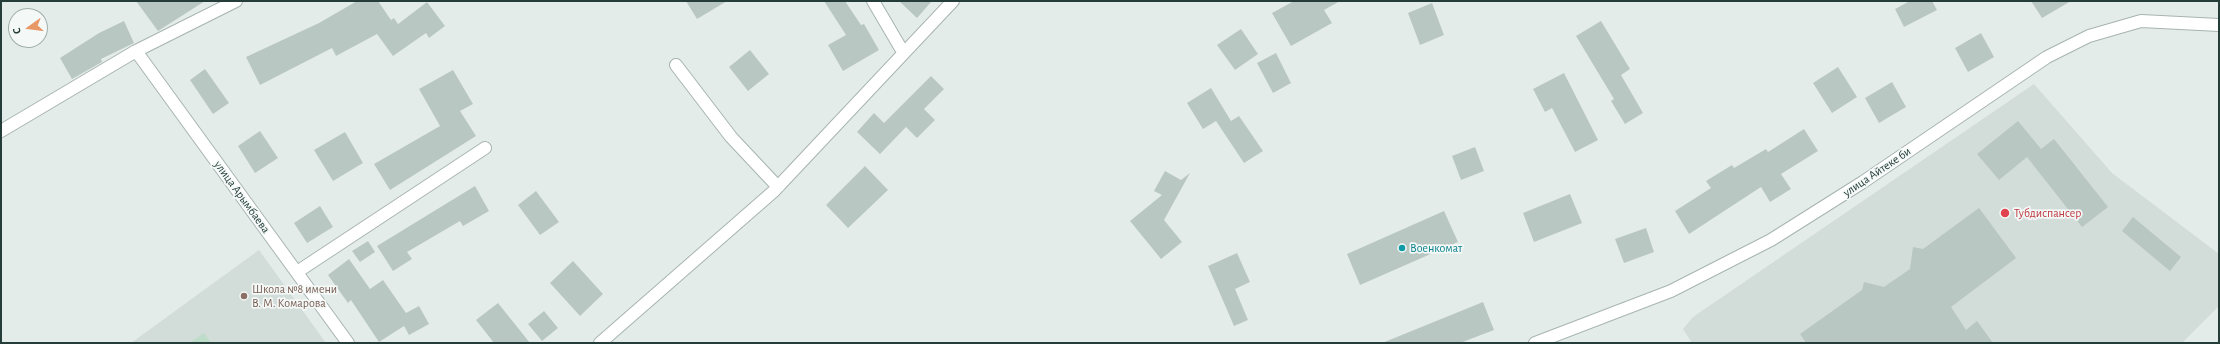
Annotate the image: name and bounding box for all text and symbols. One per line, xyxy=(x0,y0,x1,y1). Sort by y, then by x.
north arrow xyxy=(8,8,48,48)
text: С xyxy=(11,26,23,35)
street label: улица Айтеке би xyxy=(1840,144,1914,200)
street label: улица Арымбаева xyxy=(211,158,273,236)
place label: Тубдиспансер xyxy=(2014,206,2081,220)
marker: Тубдиспансер xyxy=(1999,207,2011,219)
place label: Военкомат xyxy=(1410,241,1462,255)
marker: Военкомат xyxy=(1397,243,1407,253)
place label: Школа №8 имени В. М. Комарова xyxy=(252,282,337,310)
marker: Школа №8 имени В. М. Комарова xyxy=(239,291,249,301)

